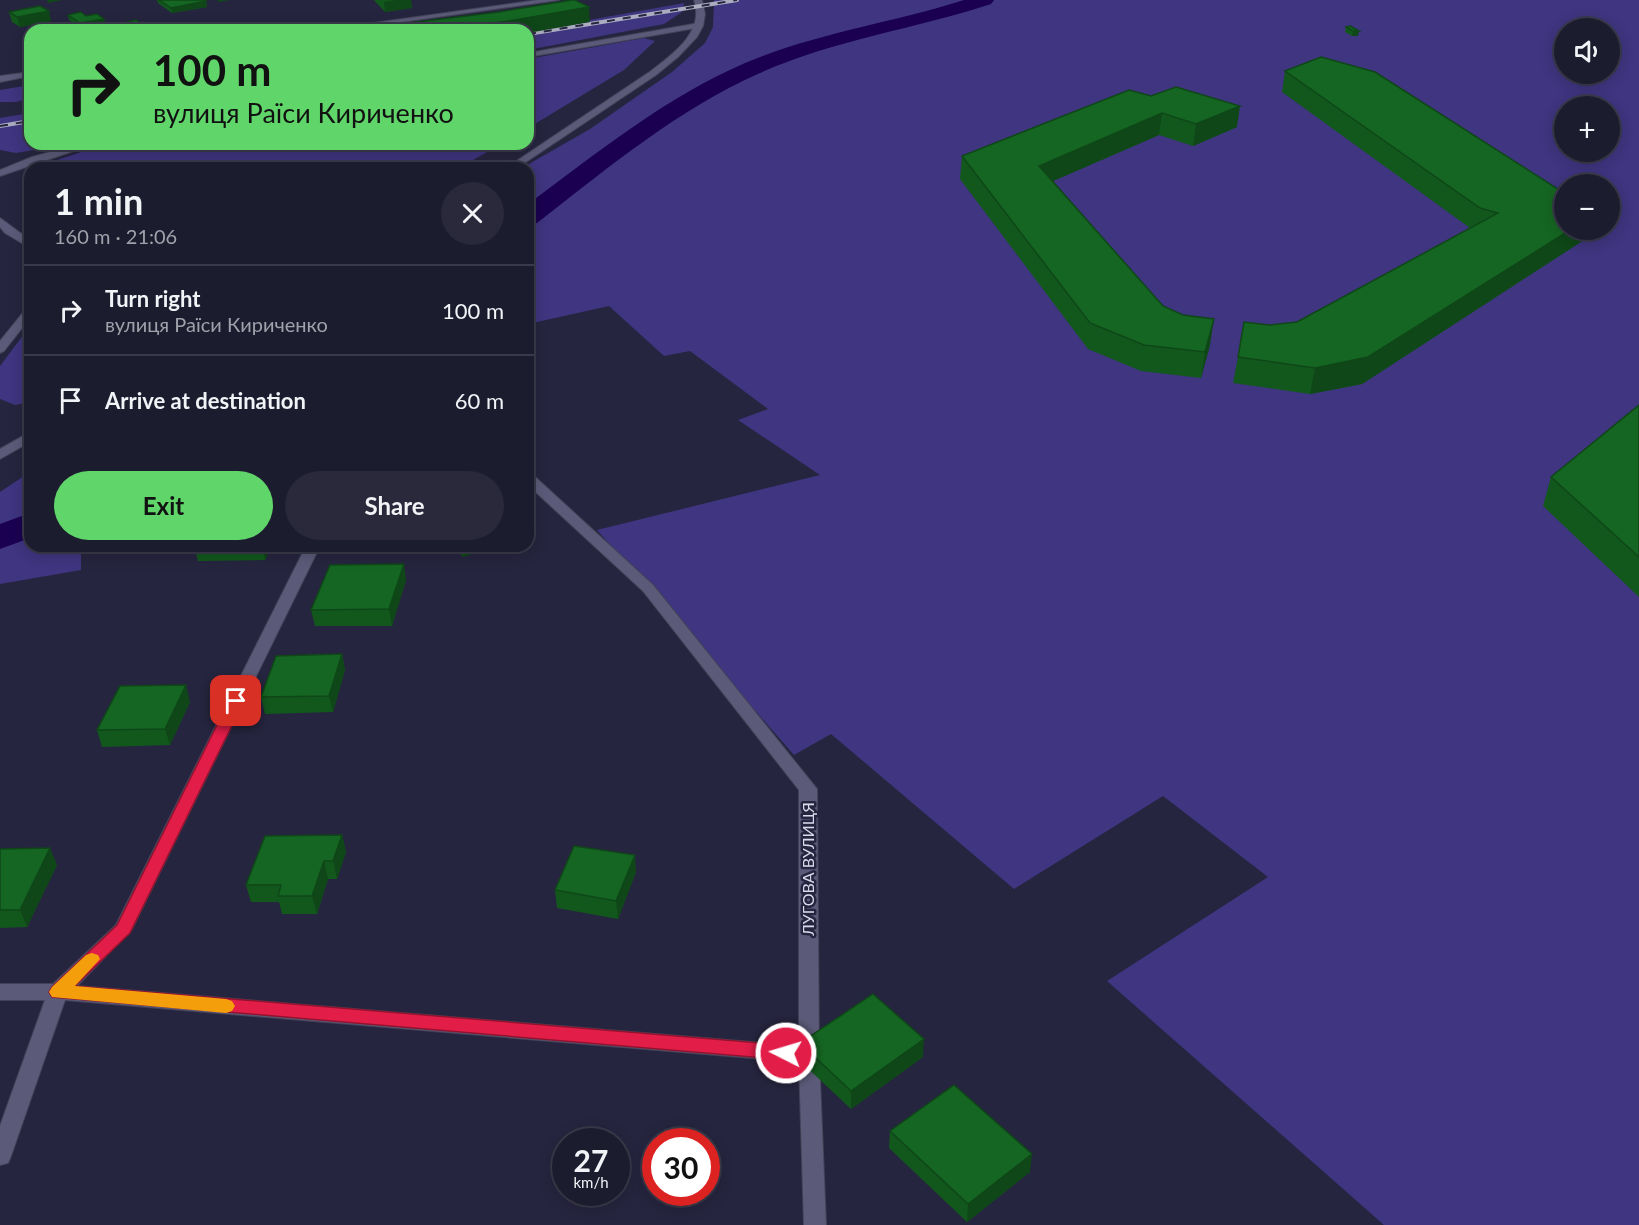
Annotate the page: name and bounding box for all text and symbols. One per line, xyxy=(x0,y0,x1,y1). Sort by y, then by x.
map controls xyxy=(1554,18,1620,240)
button: sound xyxy=(1554,18,1620,84)
text: 100 m xyxy=(153,45,271,95)
icon: right xyxy=(54,48,132,126)
text: вулиця Раїси Кириченко xyxy=(153,96,454,129)
button: + xyxy=(1554,96,1620,162)
button: − xyxy=(1554,174,1620,240)
text: 1 min xyxy=(54,179,143,223)
button: close xyxy=(441,182,504,245)
text: 160 m · 21:06 xyxy=(54,224,177,248)
text: Turn right xyxy=(105,285,200,312)
icon: right xyxy=(54,294,87,327)
text: 100 m xyxy=(442,297,504,324)
text: вулиця Раїси Кириченко xyxy=(105,312,328,336)
icon: arrive xyxy=(54,384,87,417)
text: Arrive at destination xyxy=(105,387,306,414)
text: 60 m xyxy=(455,387,504,414)
button: Exit xyxy=(54,471,273,540)
button: Share xyxy=(285,471,504,540)
pin xyxy=(210,675,261,726)
icon: arrive xyxy=(219,684,252,717)
street label: ЛУГОВА ВУЛИЦЯ xyxy=(798,802,817,937)
position arrow xyxy=(754,1021,818,1085)
speed limit sign: 30 xyxy=(642,1128,720,1206)
text: 27 xyxy=(574,1142,608,1178)
text: km/h xyxy=(573,1173,609,1191)

